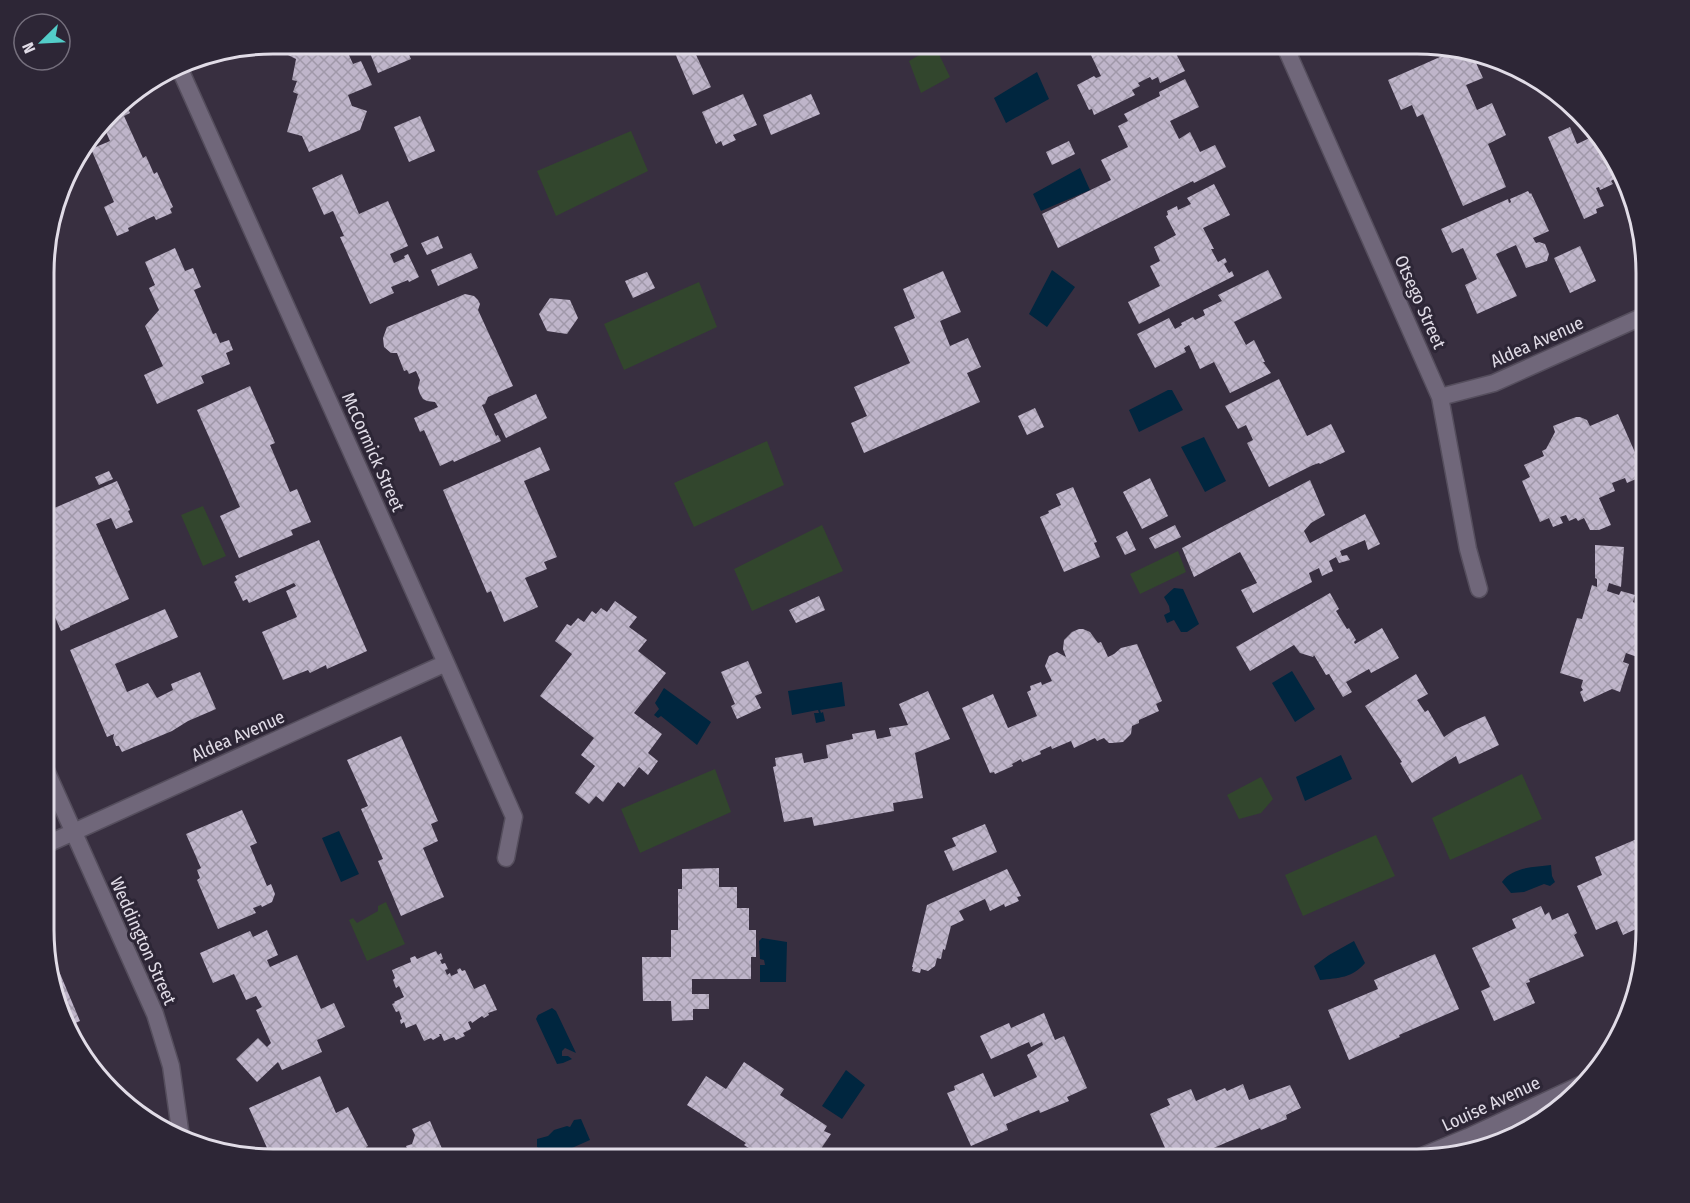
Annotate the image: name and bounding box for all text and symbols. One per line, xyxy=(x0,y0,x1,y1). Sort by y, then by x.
north arrow xyxy=(12,12,72,72)
text: N xyxy=(18,40,39,56)
street label: Otsego Street xyxy=(1390,252,1450,352)
street label: Aldea Avenue xyxy=(1487,312,1587,372)
street label: McCormick Street xyxy=(337,389,409,515)
street label: Aldea Avenue xyxy=(188,706,288,766)
street label: Weddington Street xyxy=(105,874,181,1008)
street label: Louise Avenue xyxy=(1438,1072,1544,1136)

